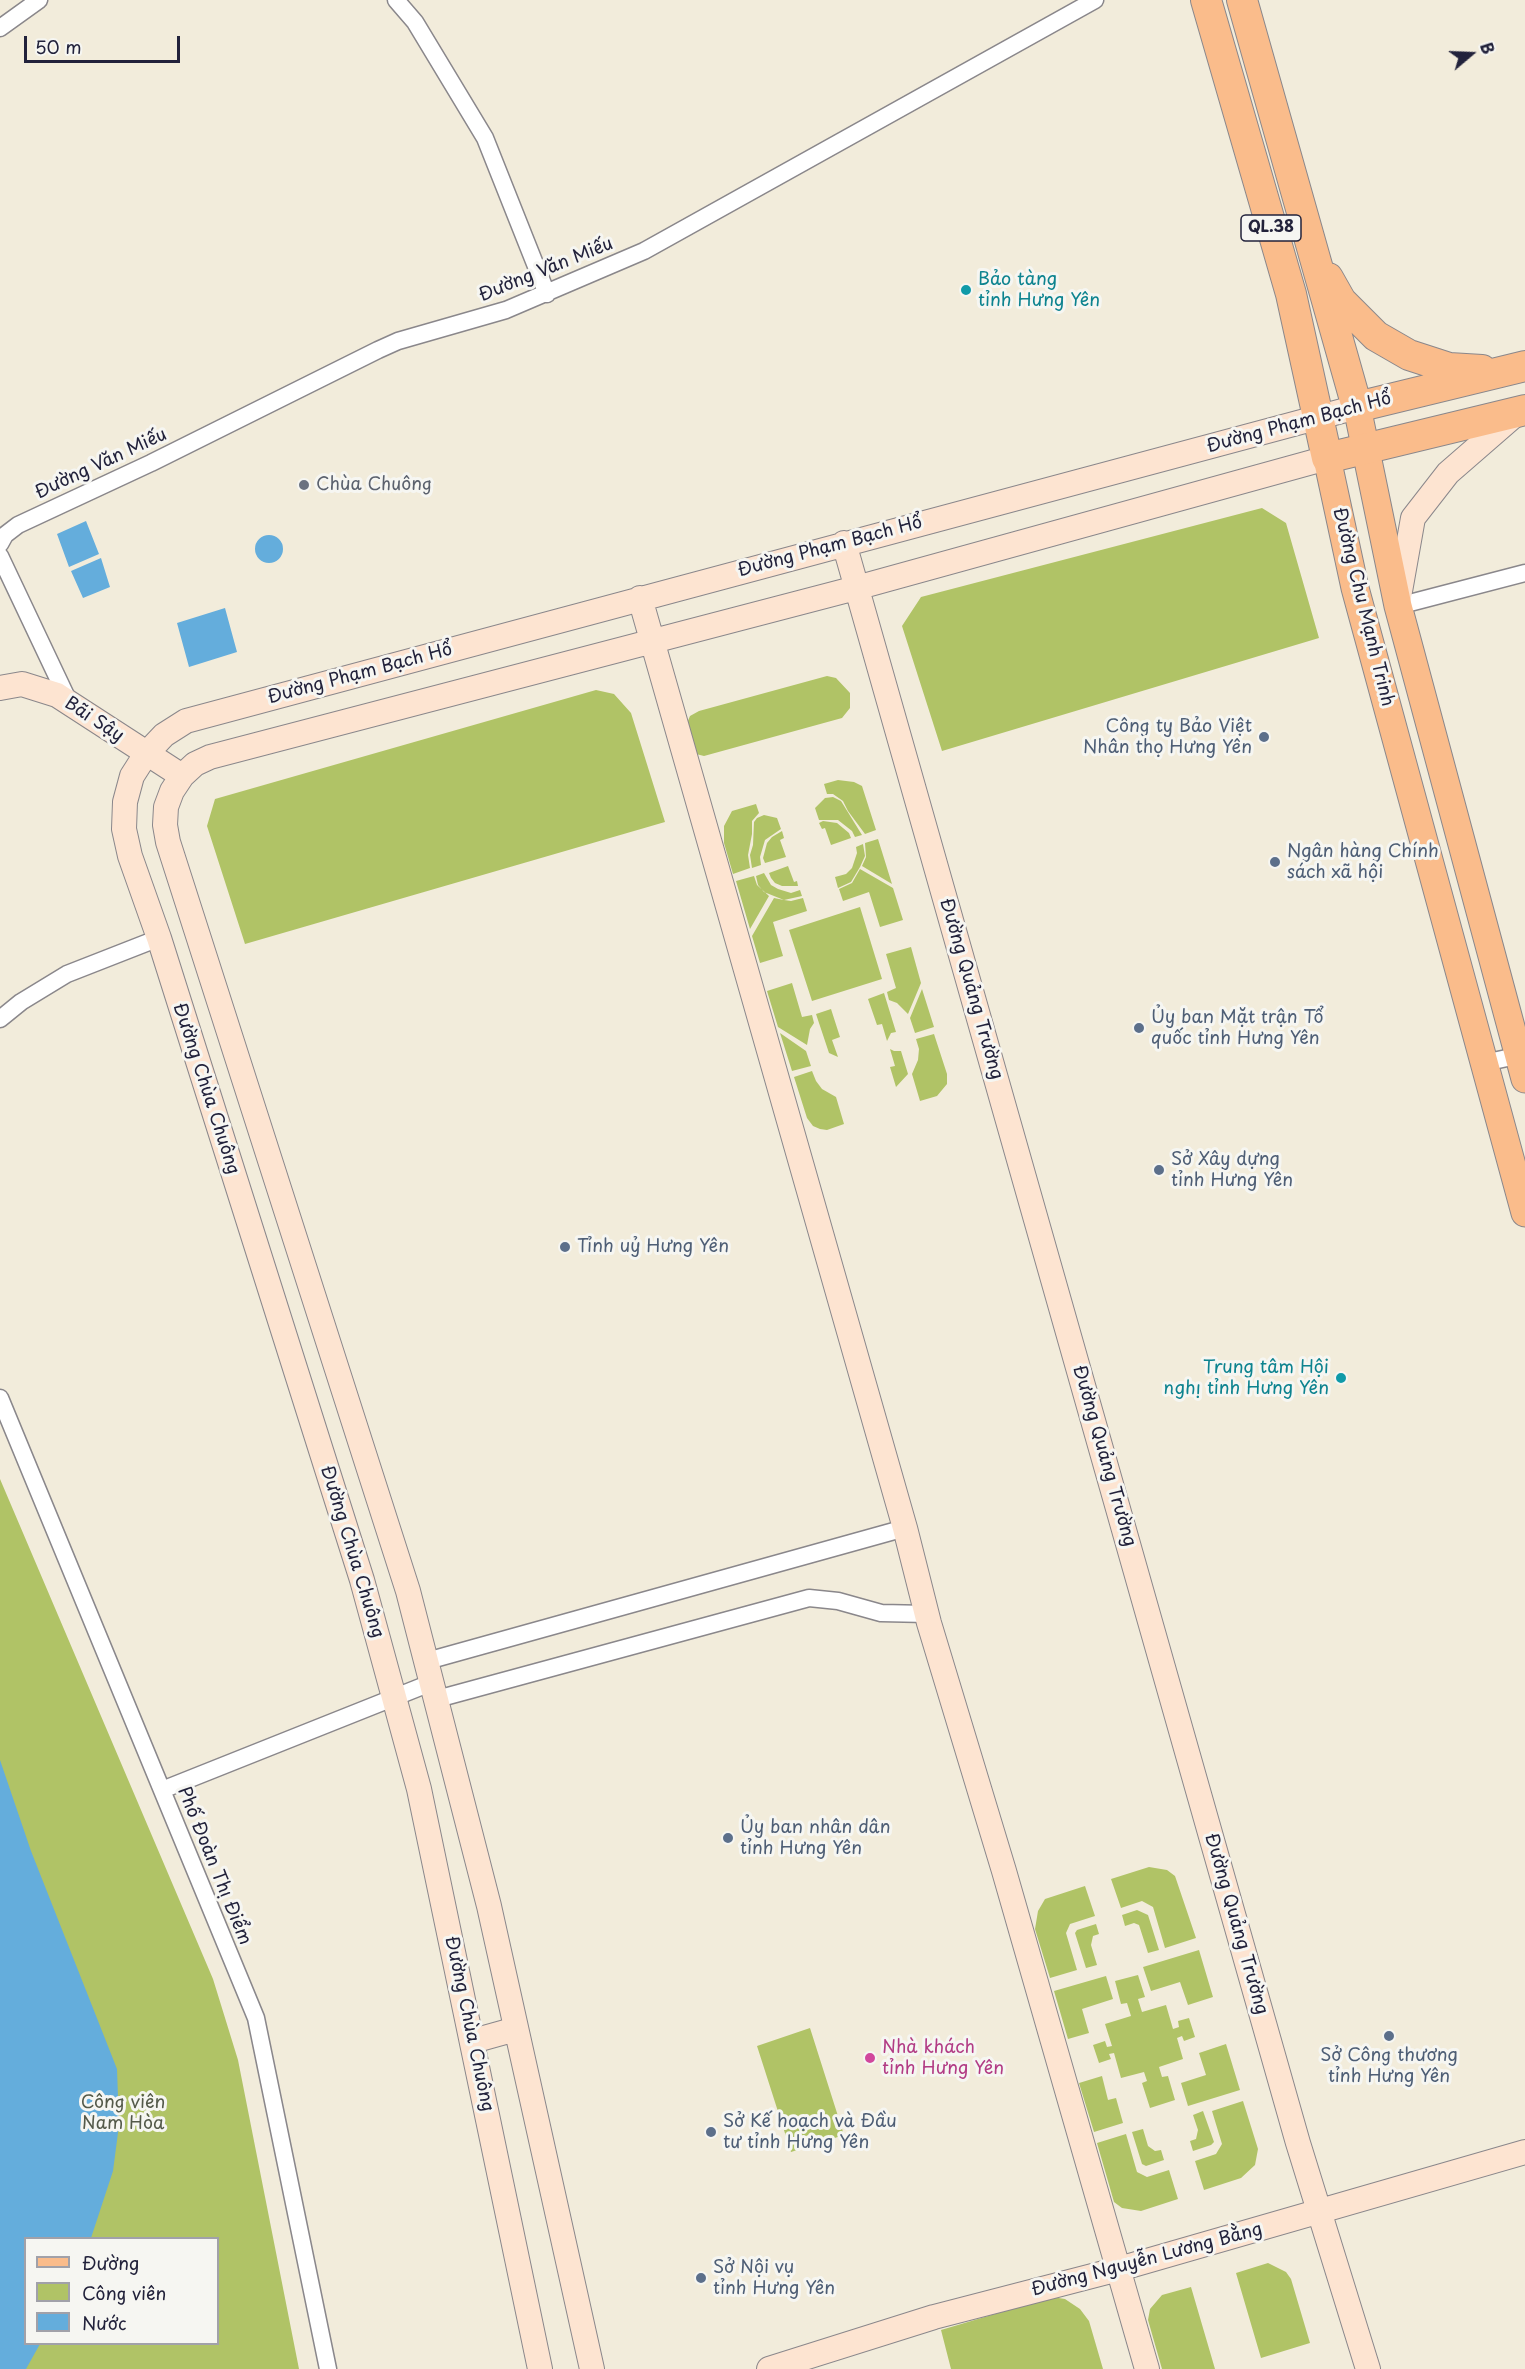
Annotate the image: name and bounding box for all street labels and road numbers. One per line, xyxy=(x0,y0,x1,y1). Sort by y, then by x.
road number: QL.38 xyxy=(1241,215,1301,241)
street label: Đường Văn Miếu xyxy=(476,233,616,307)
street label: Đường Phạm Bạch Hổ xyxy=(1204,388,1394,458)
street label: Đường Văn Miếu xyxy=(32,424,170,504)
street label: Đường Chu Mạnh Trinh xyxy=(1328,505,1398,709)
street label: Đường Phạm Bạch Hổ xyxy=(735,512,925,582)
street label: Đường Phạm Bạch Hổ xyxy=(265,639,455,709)
street label: Bãi Sậy xyxy=(60,693,128,747)
street label: Đường Quảng Trường xyxy=(935,896,1007,1082)
street label: Đường Chùa Chuông xyxy=(168,1000,244,1178)
street label: Đường Quảng Trường xyxy=(1068,1363,1140,1549)
street label: Đường Chùa Chuông xyxy=(315,1463,389,1641)
street label: Phố Đoàn Thị Điểm xyxy=(172,1784,256,1948)
street label: Đường Quảng Trường xyxy=(1200,1831,1272,2017)
street label: Đường Chùa Chuông xyxy=(440,1934,498,2114)
street label: Đường Nguyễn Lương Bằng xyxy=(1029,2219,1265,2301)

